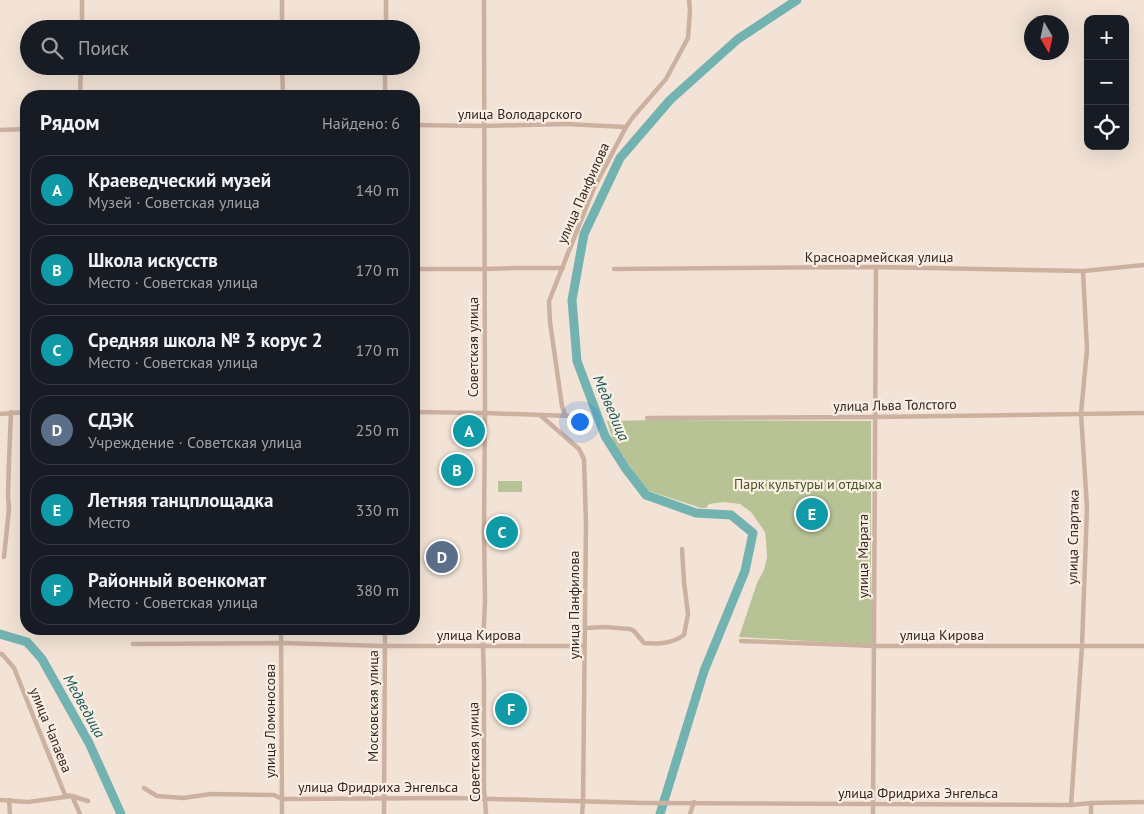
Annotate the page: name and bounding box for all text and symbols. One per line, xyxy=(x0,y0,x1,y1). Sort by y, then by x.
north arrow xyxy=(1024,15,1069,60)
map controls xyxy=(1084,15,1129,150)
button: + xyxy=(1084,15,1129,60)
search box xyxy=(20,20,420,75)
icon: search xyxy=(38,34,66,62)
text: Поиск xyxy=(78,36,129,60)
button: − xyxy=(1084,60,1129,105)
street label: улица Володарского xyxy=(458,105,582,123)
button: locate xyxy=(1084,105,1129,150)
text: Рядом xyxy=(40,109,99,136)
text: Найдено: 6 xyxy=(322,113,400,133)
street label: улица Панфилова xyxy=(553,140,613,246)
text: Краеведческий музей xyxy=(88,168,271,192)
text: A xyxy=(52,180,62,200)
text: 140 m xyxy=(356,180,399,200)
text: Музей · Советская улица xyxy=(88,192,260,212)
text: Школа искусств xyxy=(88,248,218,272)
street label: Красноармейская улица xyxy=(805,248,953,266)
text: B xyxy=(52,260,62,280)
text: 170 m xyxy=(356,260,399,280)
text: Место · Советская улица xyxy=(88,272,258,292)
street label: Советская улица xyxy=(464,297,482,397)
text: Средняя школа № 3 корус 2 xyxy=(88,328,323,352)
text: C xyxy=(53,340,61,360)
text: 170 m xyxy=(356,340,399,360)
text: Место · Советская улица xyxy=(88,352,258,372)
water label: Медведица xyxy=(589,372,634,444)
street label: улица Льва Толстого xyxy=(833,395,957,415)
text: СДЭК xyxy=(88,408,134,432)
your location xyxy=(567,409,593,435)
pin: A xyxy=(453,412,485,450)
text: D xyxy=(52,420,62,440)
text: 250 m xyxy=(356,420,399,440)
text: Учреждение · Советская улица xyxy=(88,432,302,452)
pin: B xyxy=(441,451,473,489)
park label: Парк культуры и отдыха xyxy=(734,475,882,493)
text: Летняя танцплощадка xyxy=(88,488,273,512)
street label: улица Спартака xyxy=(1063,489,1083,585)
pin: E xyxy=(796,495,828,533)
text: E xyxy=(53,500,61,520)
text: 330 m xyxy=(356,500,399,520)
text: Место xyxy=(88,512,130,532)
pin: C xyxy=(486,513,518,551)
street label: улица Марата xyxy=(854,514,872,598)
pin: D xyxy=(426,538,458,576)
street label: улица Панфилова xyxy=(565,551,583,659)
text: Районный военкомат xyxy=(88,568,266,592)
text: F xyxy=(53,580,61,600)
text: 380 m xyxy=(356,580,399,600)
text: Место · Советская улица xyxy=(88,592,258,612)
street label: улица Кирова xyxy=(437,626,521,644)
street label: улица Кирова xyxy=(900,626,984,644)
street label: Московская улица xyxy=(364,650,382,762)
street label: улица Ломоносова xyxy=(261,664,279,778)
water label: Медведица xyxy=(59,671,110,741)
street label: улица Чапаева xyxy=(26,685,76,775)
pin: F xyxy=(495,690,527,728)
street label: Советская улица xyxy=(464,702,484,802)
street label: улица Фридриха Энгельса xyxy=(298,778,458,796)
street label: улица Фридриха Энгельса xyxy=(838,784,998,802)

